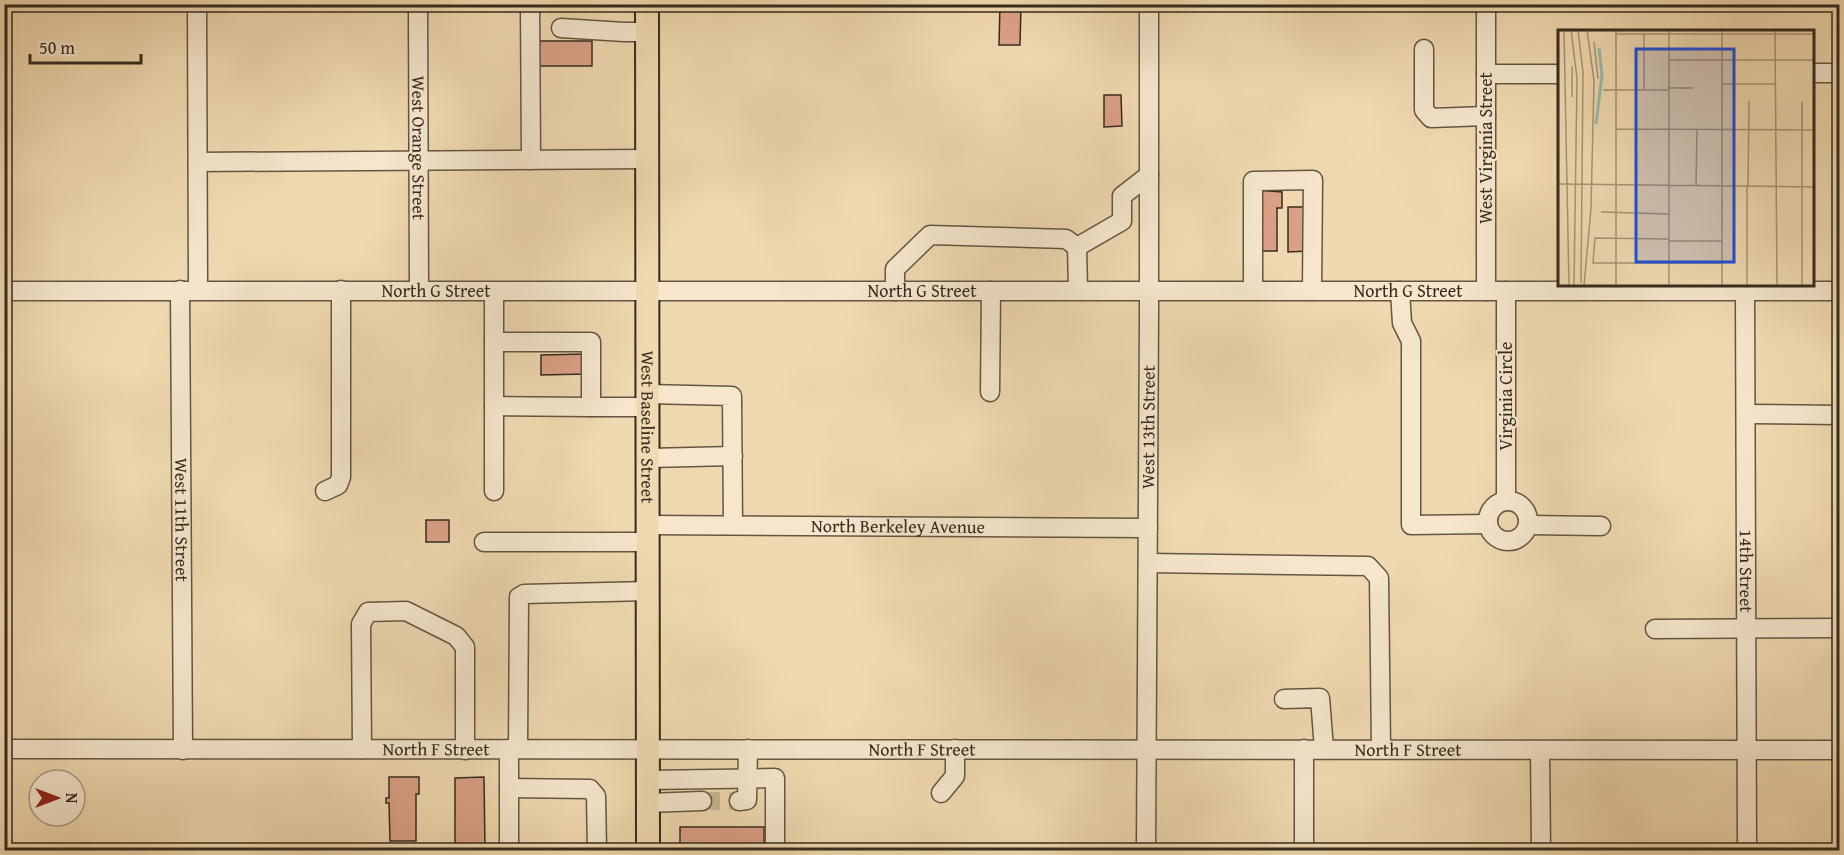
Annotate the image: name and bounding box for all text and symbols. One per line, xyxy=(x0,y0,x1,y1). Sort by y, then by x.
scale bar xyxy=(30,27,141,65)
inset map xyxy=(1558,30,1814,286)
text: 50 m xyxy=(39,34,75,61)
street label: West Virginia Street xyxy=(1472,71,1499,224)
street label: West Orange Street xyxy=(405,76,433,221)
street label: North G Street xyxy=(382,277,491,304)
street label: North G Street xyxy=(868,277,977,304)
street label: North G Street xyxy=(1354,277,1463,304)
street label: Virginia Circle xyxy=(1492,341,1519,451)
street label: West Baseline Street xyxy=(634,350,662,504)
street label: West 13th Street xyxy=(1134,364,1162,489)
street label: West 11th Street xyxy=(168,458,196,583)
street label: North Berkeley Avenue xyxy=(811,512,985,540)
street label: 14th Street xyxy=(1733,529,1760,613)
street label: North F Street xyxy=(382,735,490,762)
street label: North F Street xyxy=(868,735,976,763)
street label: North F Street xyxy=(1354,736,1462,763)
north arrow xyxy=(27,768,87,828)
text: N xyxy=(60,793,84,804)

